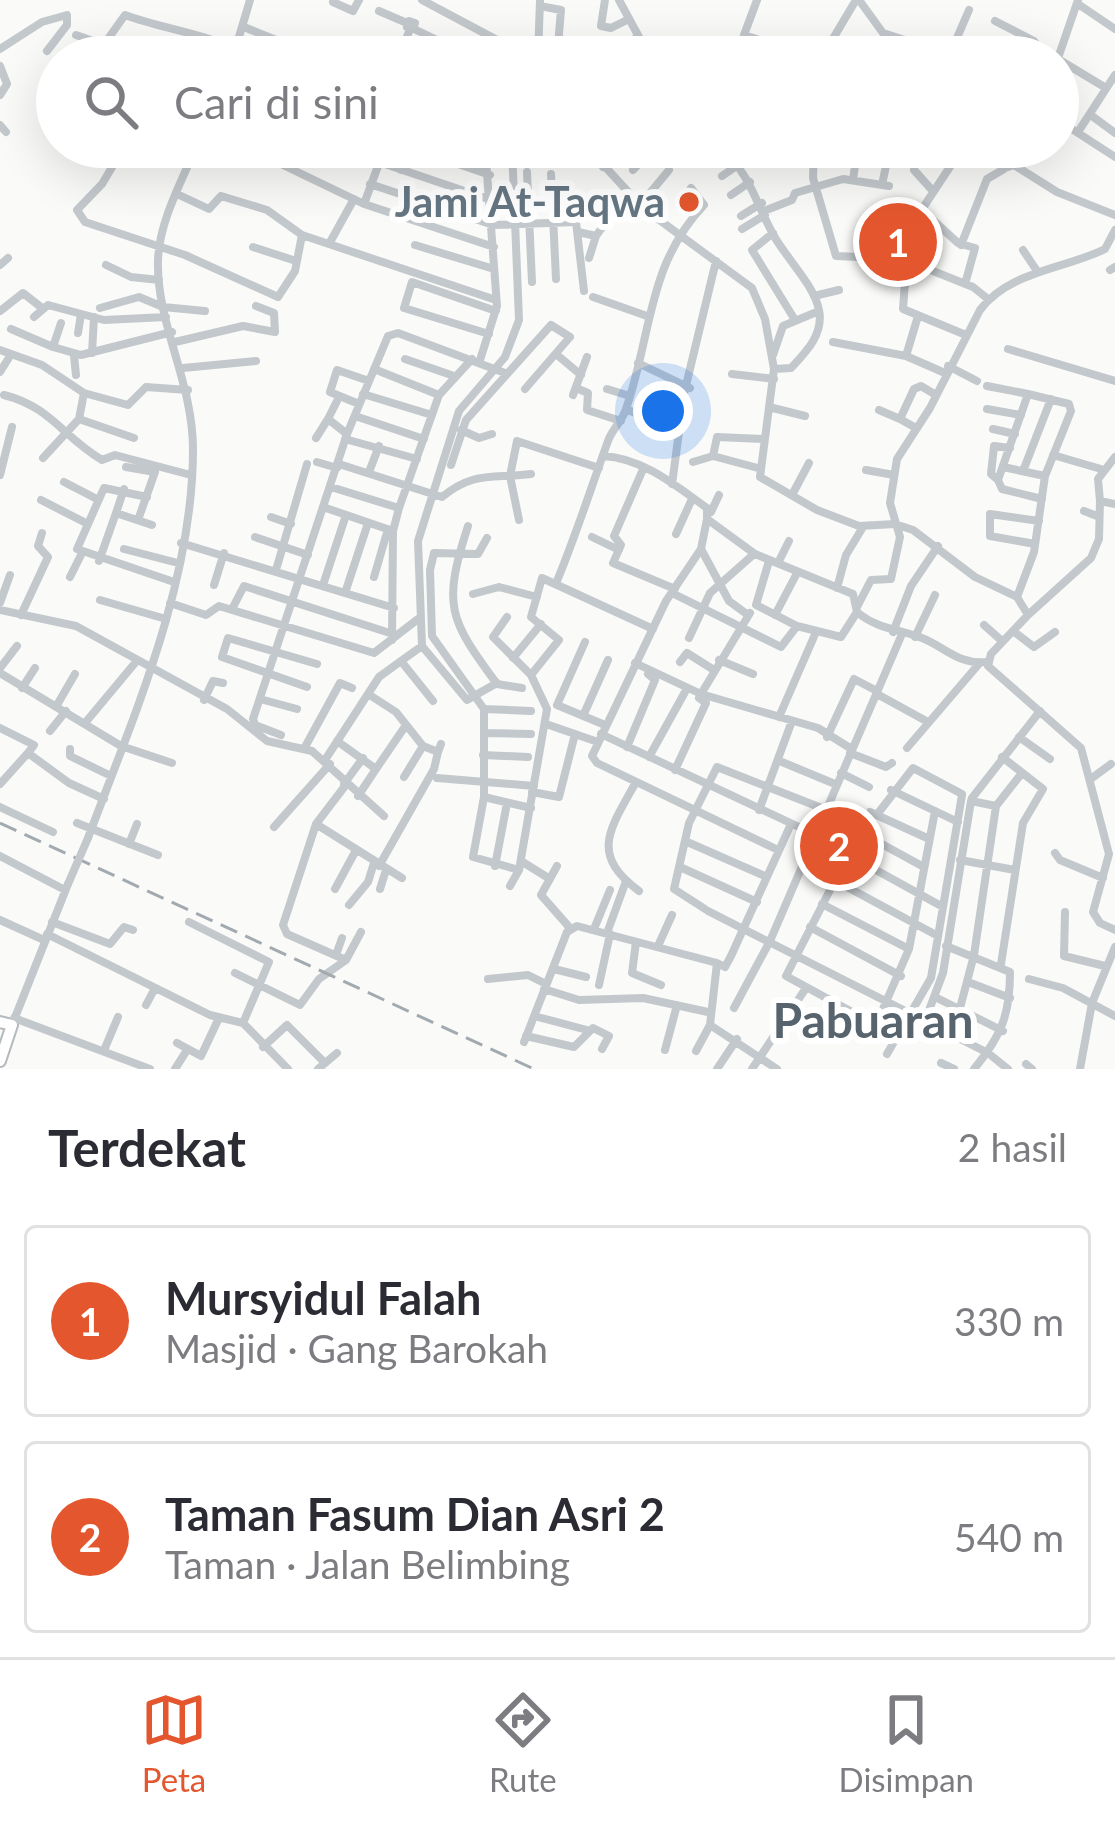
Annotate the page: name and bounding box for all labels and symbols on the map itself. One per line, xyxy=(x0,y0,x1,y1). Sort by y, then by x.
place label: Jami At-Taqwa xyxy=(395,176,665,226)
marker: Jami At-Taqwa xyxy=(676,189,702,215)
pin: 1 xyxy=(859,197,937,287)
your location xyxy=(633,381,693,441)
pin: 2 xyxy=(800,801,878,891)
district label: Pabuaran xyxy=(772,991,974,1048)

